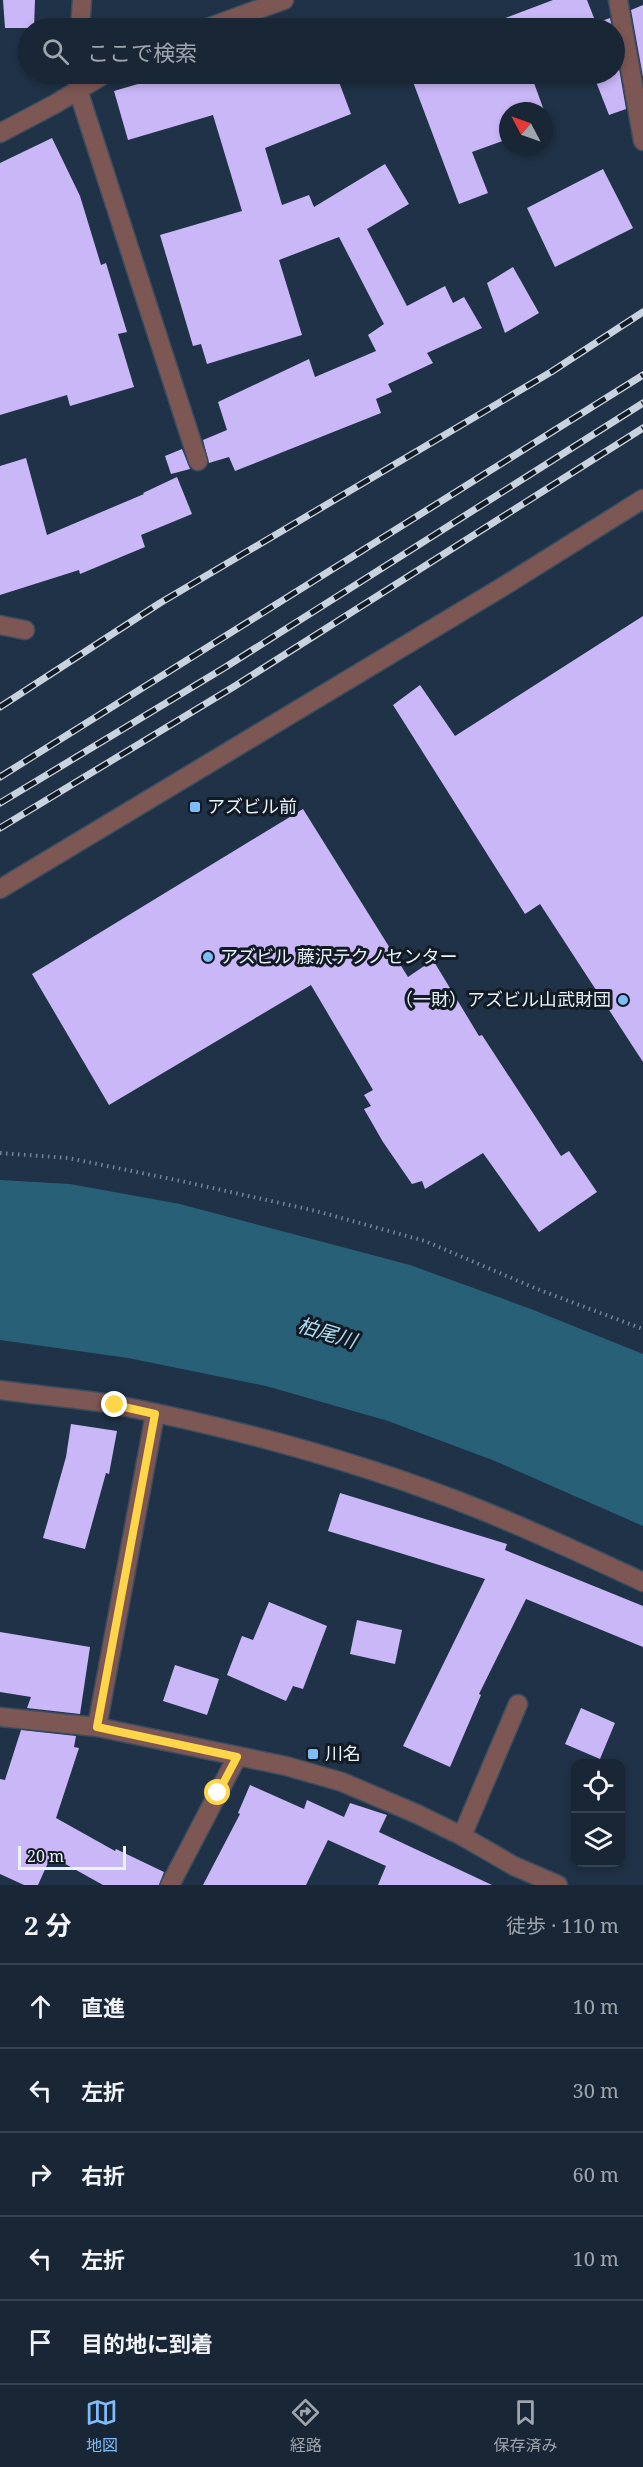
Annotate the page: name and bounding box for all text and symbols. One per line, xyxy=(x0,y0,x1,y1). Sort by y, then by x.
search box xyxy=(18,18,625,84)
icon: search xyxy=(39,35,72,68)
text: ここで検索 xyxy=(87,37,197,67)
north arrow xyxy=(499,102,553,156)
place label: アズビル前 xyxy=(207,794,297,818)
marker: アズビル前 xyxy=(188,800,202,814)
place label: アズビル 藤沢テクノセンター xyxy=(220,944,458,968)
marker: アズビル 藤沢テクノセンター xyxy=(201,950,215,964)
place label: （一財）アズビル山武財団 xyxy=(395,987,611,1011)
marker: （一財）アズビル山武財団 xyxy=(616,993,630,1007)
water label: 柏尾川 xyxy=(295,1311,362,1355)
route end xyxy=(101,1391,127,1417)
place label: 川名 xyxy=(325,1741,361,1765)
marker: 川名 xyxy=(306,1747,320,1761)
map controls xyxy=(571,1759,625,1867)
button: locate xyxy=(571,1759,625,1813)
route start xyxy=(204,1779,230,1805)
button: layers xyxy=(571,1813,625,1867)
scale bar xyxy=(18,1843,126,1870)
text: 20 m xyxy=(27,1845,64,1867)
text: 2 分 xyxy=(24,1907,71,1943)
text: 徒歩 · 110 m xyxy=(506,1912,619,1939)
icon: ahead xyxy=(24,1990,57,2023)
text: 直進 xyxy=(81,1992,125,2022)
text: 10 m xyxy=(573,1993,619,2020)
icon: left xyxy=(24,2074,57,2107)
text: 左折 xyxy=(81,2076,125,2106)
text: 30 m xyxy=(573,2077,619,2104)
icon: right xyxy=(24,2158,57,2191)
text: 右折 xyxy=(81,2160,125,2190)
text: 60 m xyxy=(573,2161,619,2188)
icon: left xyxy=(24,2242,57,2275)
text: 左折 xyxy=(81,2244,125,2274)
text: 10 m xyxy=(573,2245,619,2272)
icon: arrive xyxy=(24,2326,57,2359)
text: 目的地に到着 xyxy=(81,2328,213,2358)
tab: 地図 xyxy=(85,2396,118,2456)
tab: 経路 xyxy=(289,2396,322,2456)
tab: 保存済み xyxy=(493,2396,557,2456)

